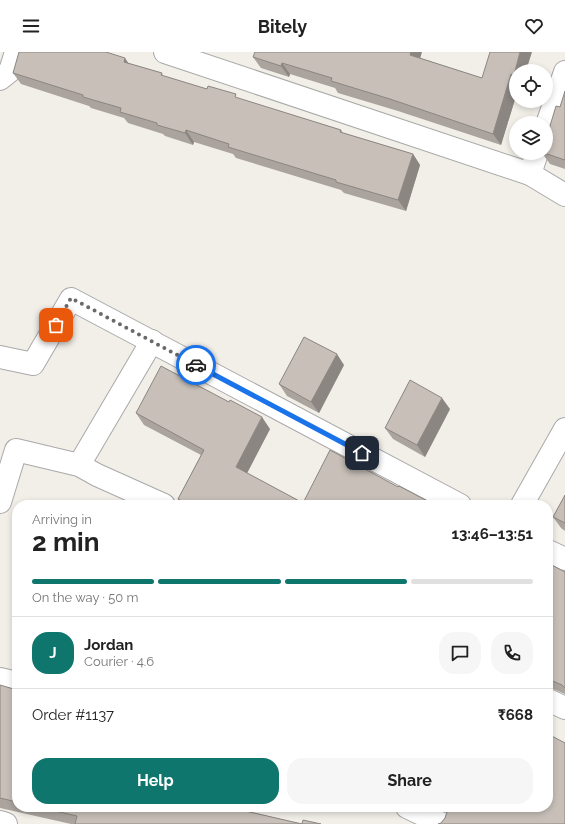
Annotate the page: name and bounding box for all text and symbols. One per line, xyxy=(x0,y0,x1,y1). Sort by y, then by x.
icon: menu xyxy=(20,15,42,37)
icon: heart xyxy=(523,15,545,37)
text: Bitely xyxy=(258,16,307,37)
map controls xyxy=(509,64,553,160)
button: locate xyxy=(509,64,553,108)
button: layers xyxy=(509,116,553,160)
pin xyxy=(39,308,73,342)
icon: bag xyxy=(45,314,67,336)
courier xyxy=(176,345,216,385)
icon: car xyxy=(185,354,207,376)
pin xyxy=(345,436,379,470)
icon: home xyxy=(351,442,373,464)
text: Arriving in xyxy=(32,512,92,527)
text: 13:46–13:51 xyxy=(452,525,533,543)
text: 2 min xyxy=(32,527,99,557)
text: On the way · 50 m xyxy=(32,590,139,605)
button: chat xyxy=(439,632,481,674)
button: phone xyxy=(491,632,533,674)
text: Jordan xyxy=(84,636,133,654)
text: J xyxy=(49,644,57,662)
text: Courier · 4.6 xyxy=(84,654,154,669)
text: Order #1137 xyxy=(32,706,114,724)
text: ₹668 xyxy=(498,706,533,724)
button: Help xyxy=(32,758,279,804)
button: Share xyxy=(287,758,533,804)

